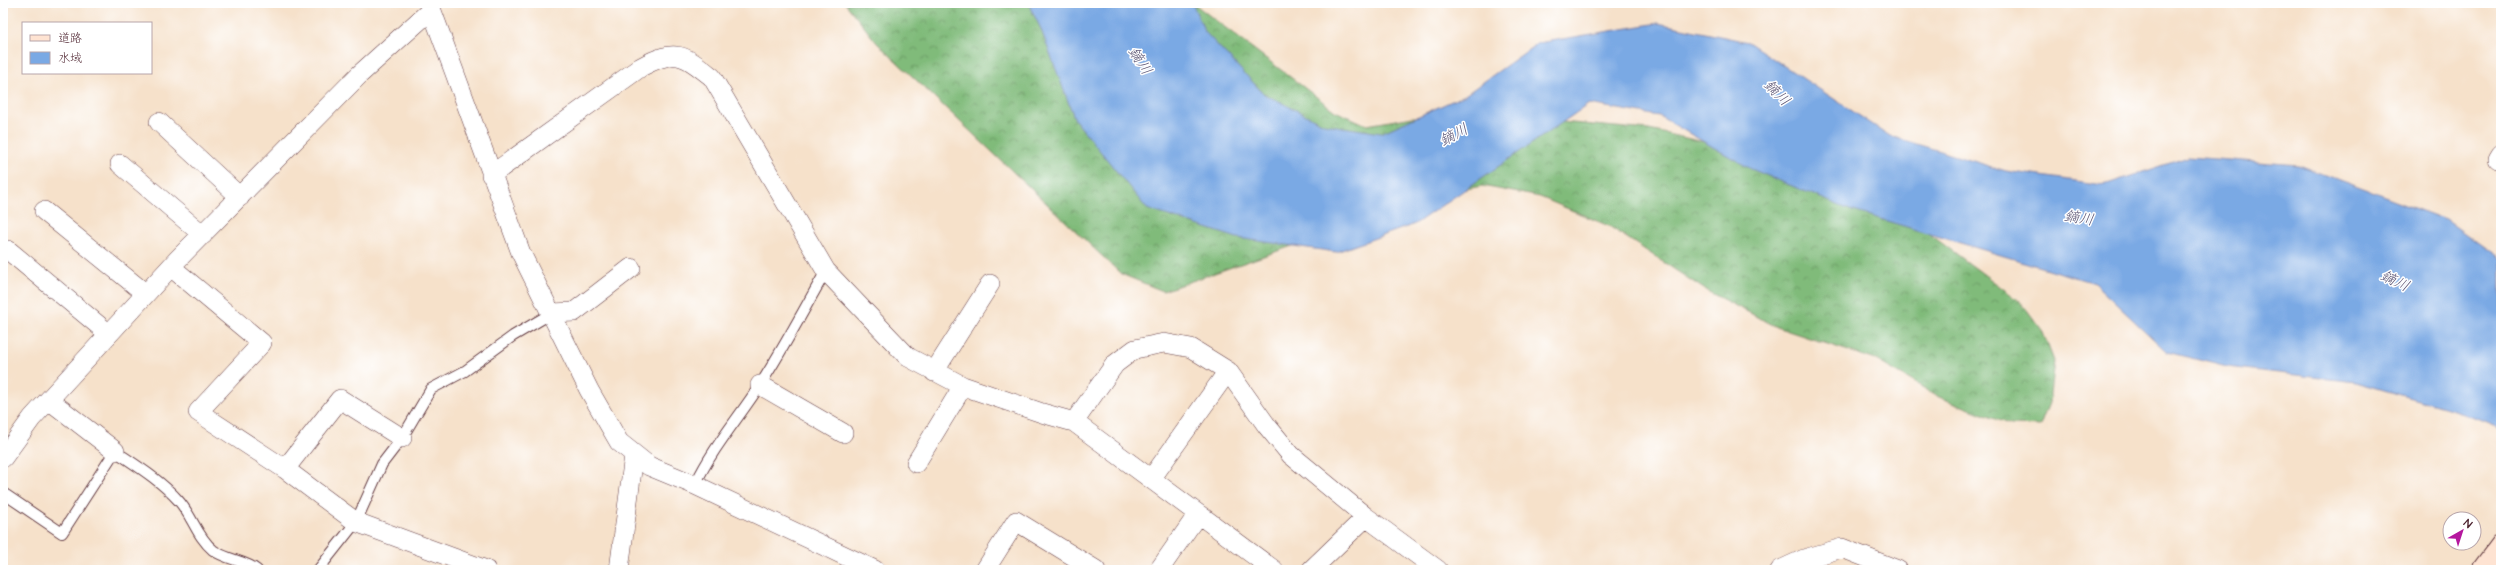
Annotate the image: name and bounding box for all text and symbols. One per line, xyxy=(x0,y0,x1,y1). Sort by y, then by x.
legend xyxy=(22,22,152,74)
text: 道路 xyxy=(58,30,82,47)
water label: 鏑川 xyxy=(1123,43,1157,79)
text: 水域 xyxy=(58,50,82,67)
water label: 鏑川 xyxy=(1759,75,1795,111)
water label: 鏑川 xyxy=(1436,119,1472,151)
water label: 鏑川 xyxy=(2063,205,2095,231)
water label: 鏑川 xyxy=(2377,265,2413,297)
north arrow xyxy=(2442,511,2482,551)
text: N xyxy=(2461,516,2475,532)

